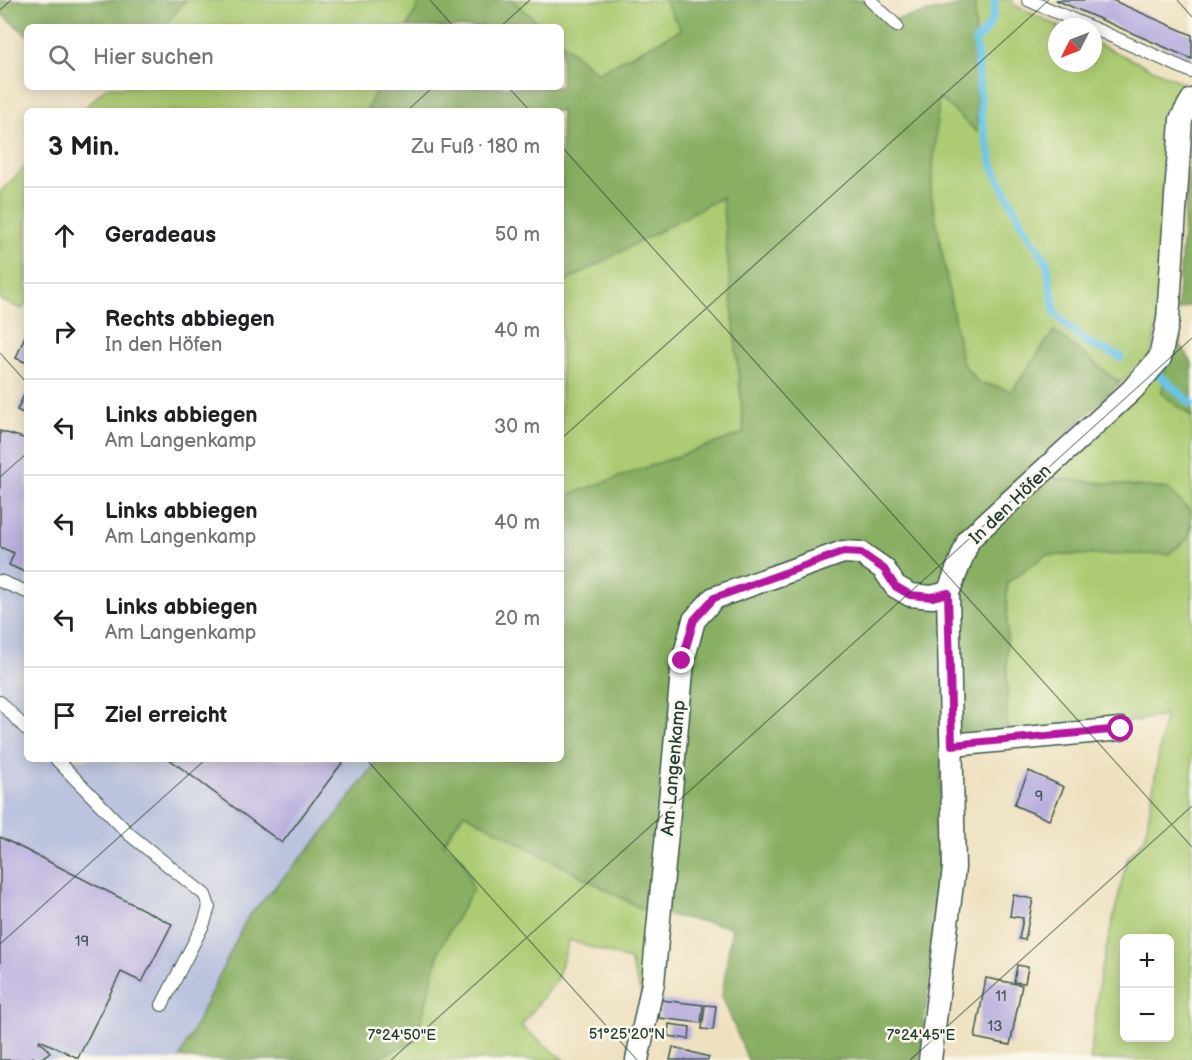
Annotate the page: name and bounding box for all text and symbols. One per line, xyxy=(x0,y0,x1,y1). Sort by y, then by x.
north arrow xyxy=(1048,18,1102,72)
search box xyxy=(24,24,564,90)
icon: search xyxy=(45,41,78,74)
text: Hier suchen xyxy=(93,44,214,71)
text: 3 Min. xyxy=(48,132,119,163)
text: Zu Fuß · 180 m xyxy=(411,135,540,159)
icon: ahead xyxy=(48,219,81,252)
text: Geradeaus xyxy=(105,222,216,249)
text: 50 m xyxy=(495,223,540,247)
text: Rechts abbiegen xyxy=(105,306,275,333)
icon: right xyxy=(48,315,81,348)
text: 40 m xyxy=(494,319,540,343)
text: In den Höfen xyxy=(105,333,222,357)
text: Links abbiegen xyxy=(105,402,258,429)
icon: left xyxy=(48,411,81,444)
text: 30 m xyxy=(494,415,540,439)
text: Am Langenkamp xyxy=(105,429,256,453)
street label: In den Höfen xyxy=(965,460,1056,549)
text: Links abbiegen xyxy=(105,498,258,525)
icon: left xyxy=(48,507,81,540)
text: 40 m xyxy=(494,511,540,535)
text: Am Langenkamp xyxy=(105,525,256,549)
text: Links abbiegen xyxy=(105,594,258,621)
icon: left xyxy=(48,603,81,636)
text: 20 m xyxy=(495,607,540,631)
text: Am Langenkamp xyxy=(105,621,256,645)
route end xyxy=(668,647,694,673)
icon: arrive xyxy=(48,699,81,732)
street label: Am Langenkamp xyxy=(657,699,690,837)
text: Ziel erreicht xyxy=(105,702,227,729)
route start xyxy=(1107,715,1133,741)
house number: 9 xyxy=(1035,787,1043,806)
house number: 19 xyxy=(75,932,89,951)
map controls xyxy=(1120,934,1174,1042)
button: + xyxy=(1120,934,1174,988)
house number: 11 xyxy=(995,987,1007,1006)
button: − xyxy=(1120,988,1174,1042)
house number: 13 xyxy=(987,1017,1003,1036)
text: 51°25'20"N xyxy=(589,1025,665,1044)
text: 7°24'50"E xyxy=(368,1026,436,1045)
text: 7°24'45"E xyxy=(887,1026,955,1045)

